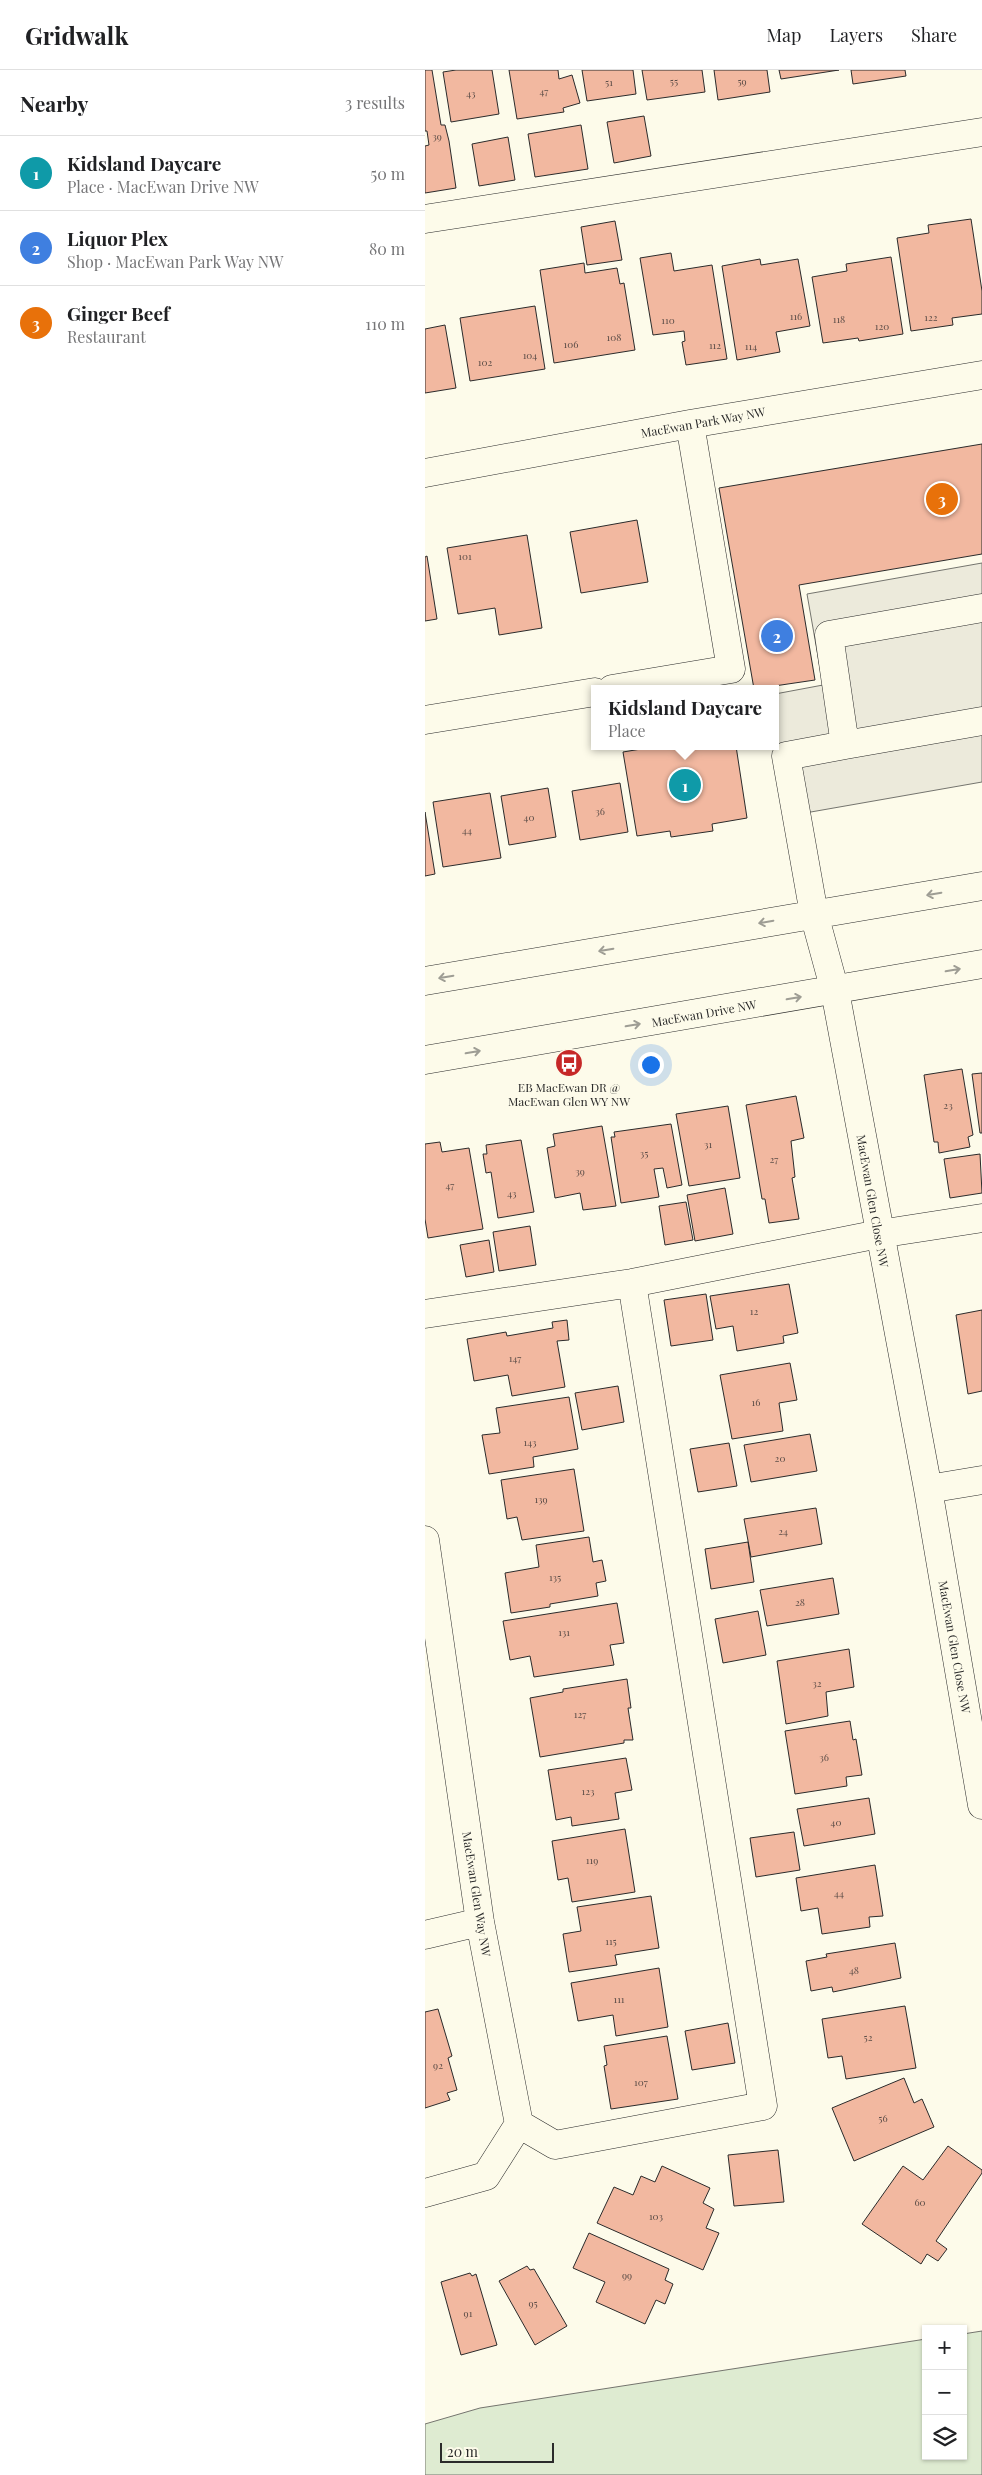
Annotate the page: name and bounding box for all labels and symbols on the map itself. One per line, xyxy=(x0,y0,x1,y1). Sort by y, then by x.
house number: 55 xyxy=(670,74,678,88)
house number: 59 xyxy=(737,74,747,88)
house number: 51 xyxy=(605,75,613,89)
house number: 47 xyxy=(540,84,548,98)
house number: 43 xyxy=(466,86,476,100)
house number: 39 xyxy=(432,129,442,143)
house number: 116 xyxy=(790,309,802,323)
house number: 122 xyxy=(924,310,938,324)
house number: 118 xyxy=(833,312,845,326)
house number: 110 xyxy=(661,313,675,327)
house number: 120 xyxy=(875,319,889,333)
house number: 108 xyxy=(607,330,621,344)
house number: 106 xyxy=(564,337,578,351)
house number: 112 xyxy=(709,338,721,352)
house number: 114 xyxy=(745,339,757,353)
house number: 104 xyxy=(523,348,537,362)
house number: 102 xyxy=(478,355,492,369)
street label: MacEwan Park Way NW xyxy=(640,403,767,441)
pin: 3 xyxy=(926,480,958,518)
house number: 101 xyxy=(458,549,472,563)
pin: 2 xyxy=(761,617,793,655)
pin: 1 xyxy=(669,766,701,804)
house number: 36 xyxy=(595,804,605,818)
house number: 40 xyxy=(524,810,534,824)
house number: 44 xyxy=(462,823,472,837)
one-way arrow xyxy=(926,889,942,899)
one-way arrow xyxy=(759,918,775,928)
one-way arrow xyxy=(598,945,614,955)
one-way arrow xyxy=(945,964,961,974)
one-way arrow xyxy=(438,973,454,983)
one-way arrow xyxy=(785,993,801,1003)
street label: MacEwan Drive NW xyxy=(650,996,758,1030)
one-way arrow xyxy=(625,1020,641,1030)
one-way arrow xyxy=(465,1047,481,1057)
bus stop icon: EB MacEwan DR @ MacEwan Glen WY NW xyxy=(554,1048,584,1078)
your location xyxy=(638,1052,664,1078)
place label: EB MacEwan DR @ MacEwan Glen WY NW xyxy=(508,1079,630,1109)
house number: 23 xyxy=(943,1098,953,1112)
street label: MacEwan Glen Close NW xyxy=(853,1133,893,1269)
house number: 31 xyxy=(704,1137,712,1151)
house number: 35 xyxy=(640,1146,648,1160)
house number: 27 xyxy=(770,1152,778,1166)
house number: 39 xyxy=(575,1164,585,1178)
house number: 47 xyxy=(446,1178,454,1192)
house number: 43 xyxy=(507,1186,517,1200)
house number: 12 xyxy=(750,1304,758,1318)
house number: 147 xyxy=(509,1351,521,1365)
house number: 16 xyxy=(752,1395,760,1409)
house number: 143 xyxy=(524,1435,537,1449)
house number: 20 xyxy=(775,1451,785,1465)
house number: 139 xyxy=(534,1492,548,1506)
house number: 24 xyxy=(778,1524,788,1538)
house number: 135 xyxy=(549,1570,561,1584)
street label: MacEwan Glen Close NW xyxy=(935,1579,975,1715)
house number: 28 xyxy=(795,1595,805,1609)
house number: 131 xyxy=(558,1625,570,1639)
house number: 32 xyxy=(812,1676,822,1690)
house number: 127 xyxy=(574,1707,586,1721)
house number: 36 xyxy=(819,1750,829,1764)
house number: 123 xyxy=(582,1784,595,1798)
house number: 40 xyxy=(831,1815,841,1829)
street label: MacEwan Glen Way NW xyxy=(459,1830,495,1958)
house number: 119 xyxy=(586,1853,598,1867)
house number: 44 xyxy=(834,1886,844,1900)
house number: 115 xyxy=(605,1934,617,1948)
house number: 48 xyxy=(849,1963,859,1977)
house number: 111 xyxy=(613,1992,625,2006)
house number: 52 xyxy=(864,2030,873,2044)
house number: 92 xyxy=(433,2058,443,2072)
house number: 107 xyxy=(634,2075,648,2089)
house number: 56 xyxy=(878,2111,888,2125)
house number: 60 xyxy=(914,2195,926,2209)
house number: 103 xyxy=(649,2209,664,2223)
house number: 99 xyxy=(622,2268,632,2282)
house number: 95 xyxy=(528,2296,538,2310)
house number: 91 xyxy=(464,2306,473,2320)
scale bar xyxy=(440,2440,554,2463)

